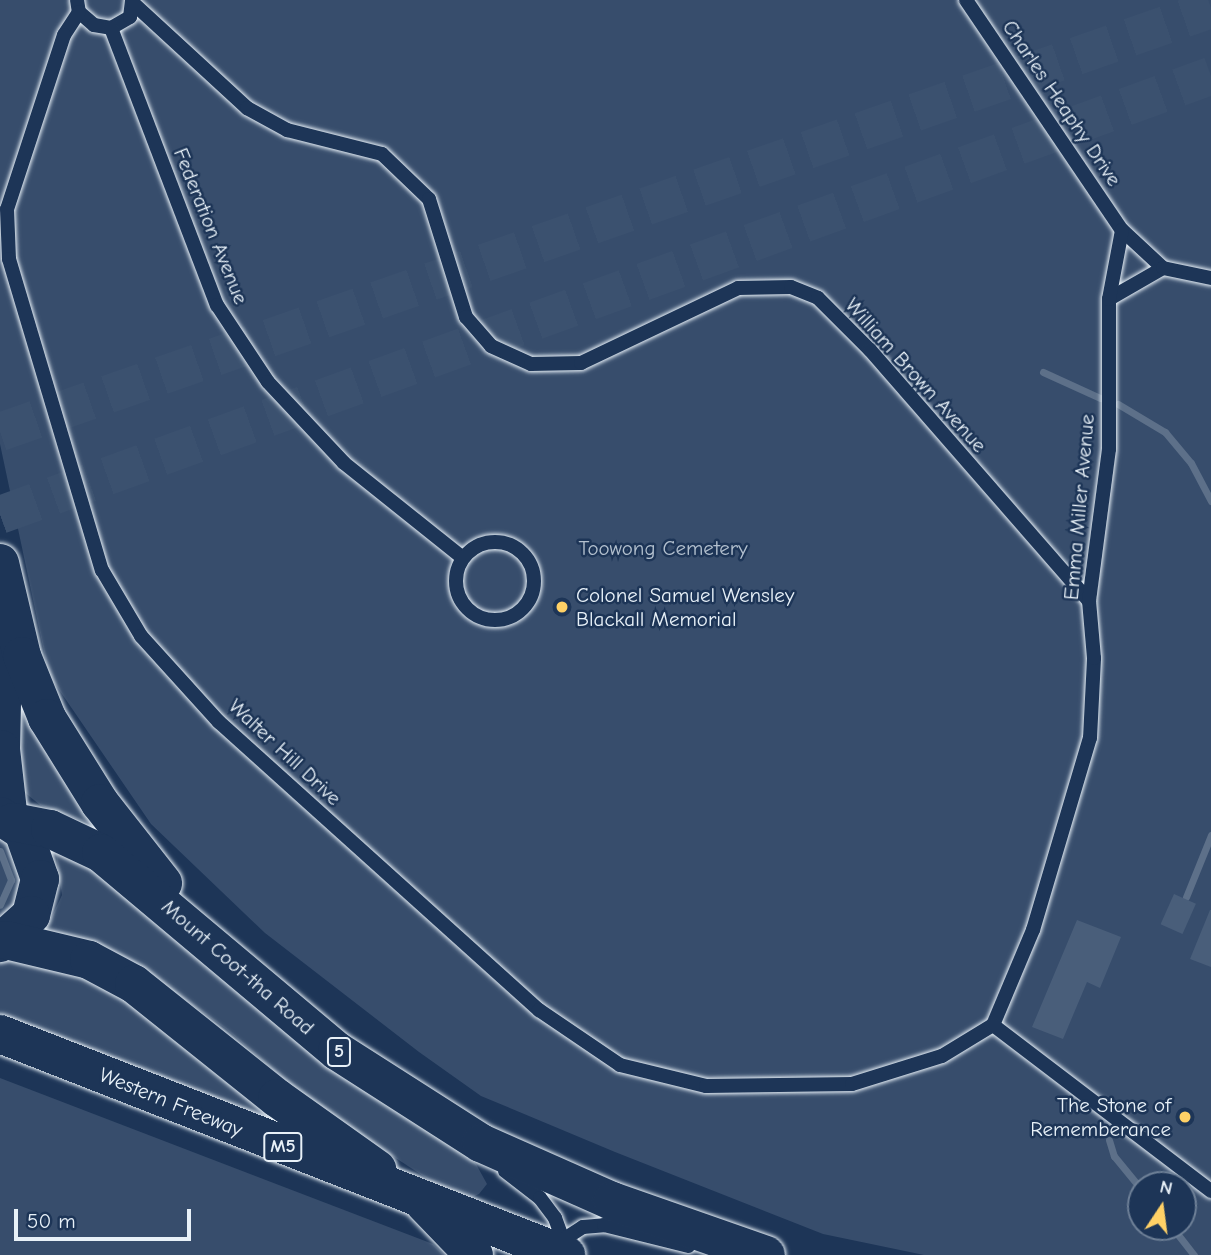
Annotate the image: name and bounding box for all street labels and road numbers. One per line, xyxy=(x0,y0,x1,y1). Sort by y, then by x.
street label: Charles Heaphy Drive xyxy=(997,15,1127,191)
street label: Federation Avenue xyxy=(168,144,254,308)
street label: William Brown Avenue xyxy=(840,293,992,457)
street label: Emma Miller Avenue xyxy=(1058,413,1100,601)
street label: Walter Hill Drive xyxy=(223,693,347,811)
street label: Mount Coot-tha Road xyxy=(157,894,319,1040)
road number: 5 xyxy=(327,1036,351,1068)
street label: Western Freeway xyxy=(96,1062,246,1142)
road number: M5 xyxy=(262,1132,304,1162)

